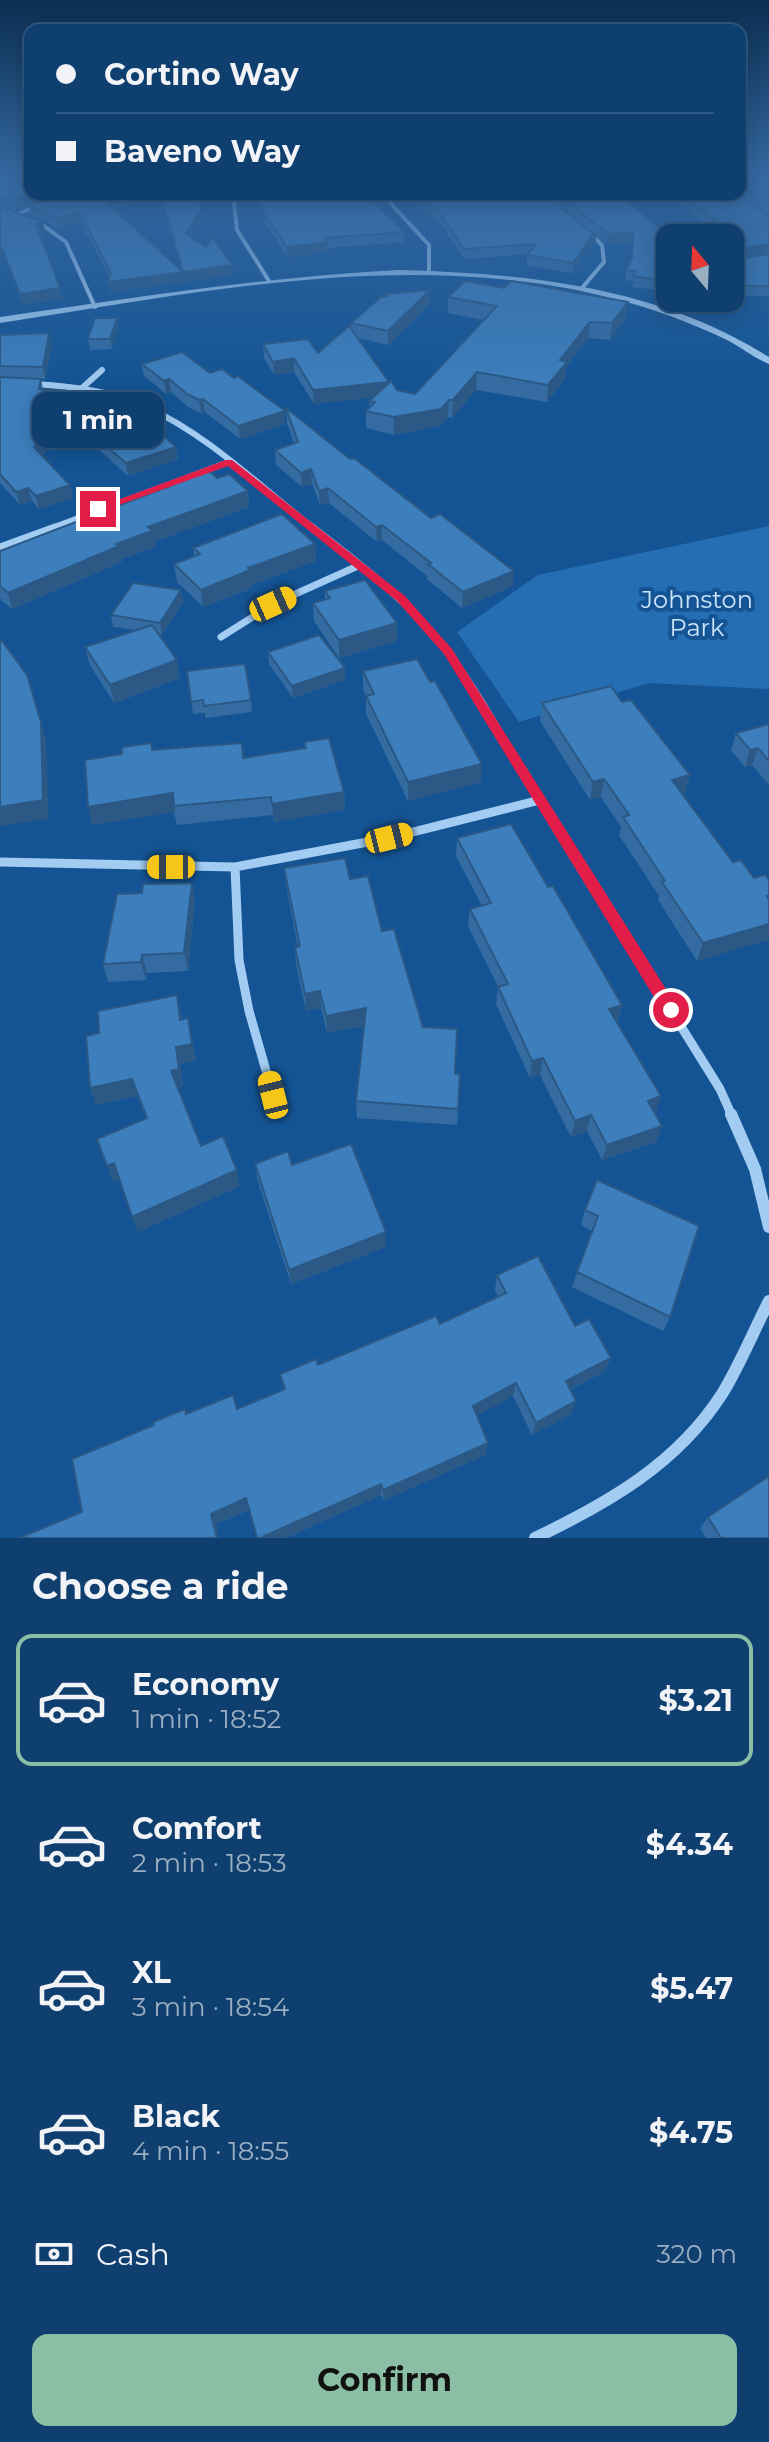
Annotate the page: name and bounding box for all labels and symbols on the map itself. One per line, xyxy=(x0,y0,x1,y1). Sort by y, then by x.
north arrow xyxy=(656,224,744,312)
callout: 1 min xyxy=(32,393,164,449)
route end xyxy=(80,491,116,527)
car xyxy=(246,583,300,625)
park label: Johnston Park xyxy=(640,585,753,642)
car xyxy=(363,821,415,855)
car xyxy=(147,855,195,879)
route start xyxy=(653,992,689,1028)
car xyxy=(256,1069,290,1121)

